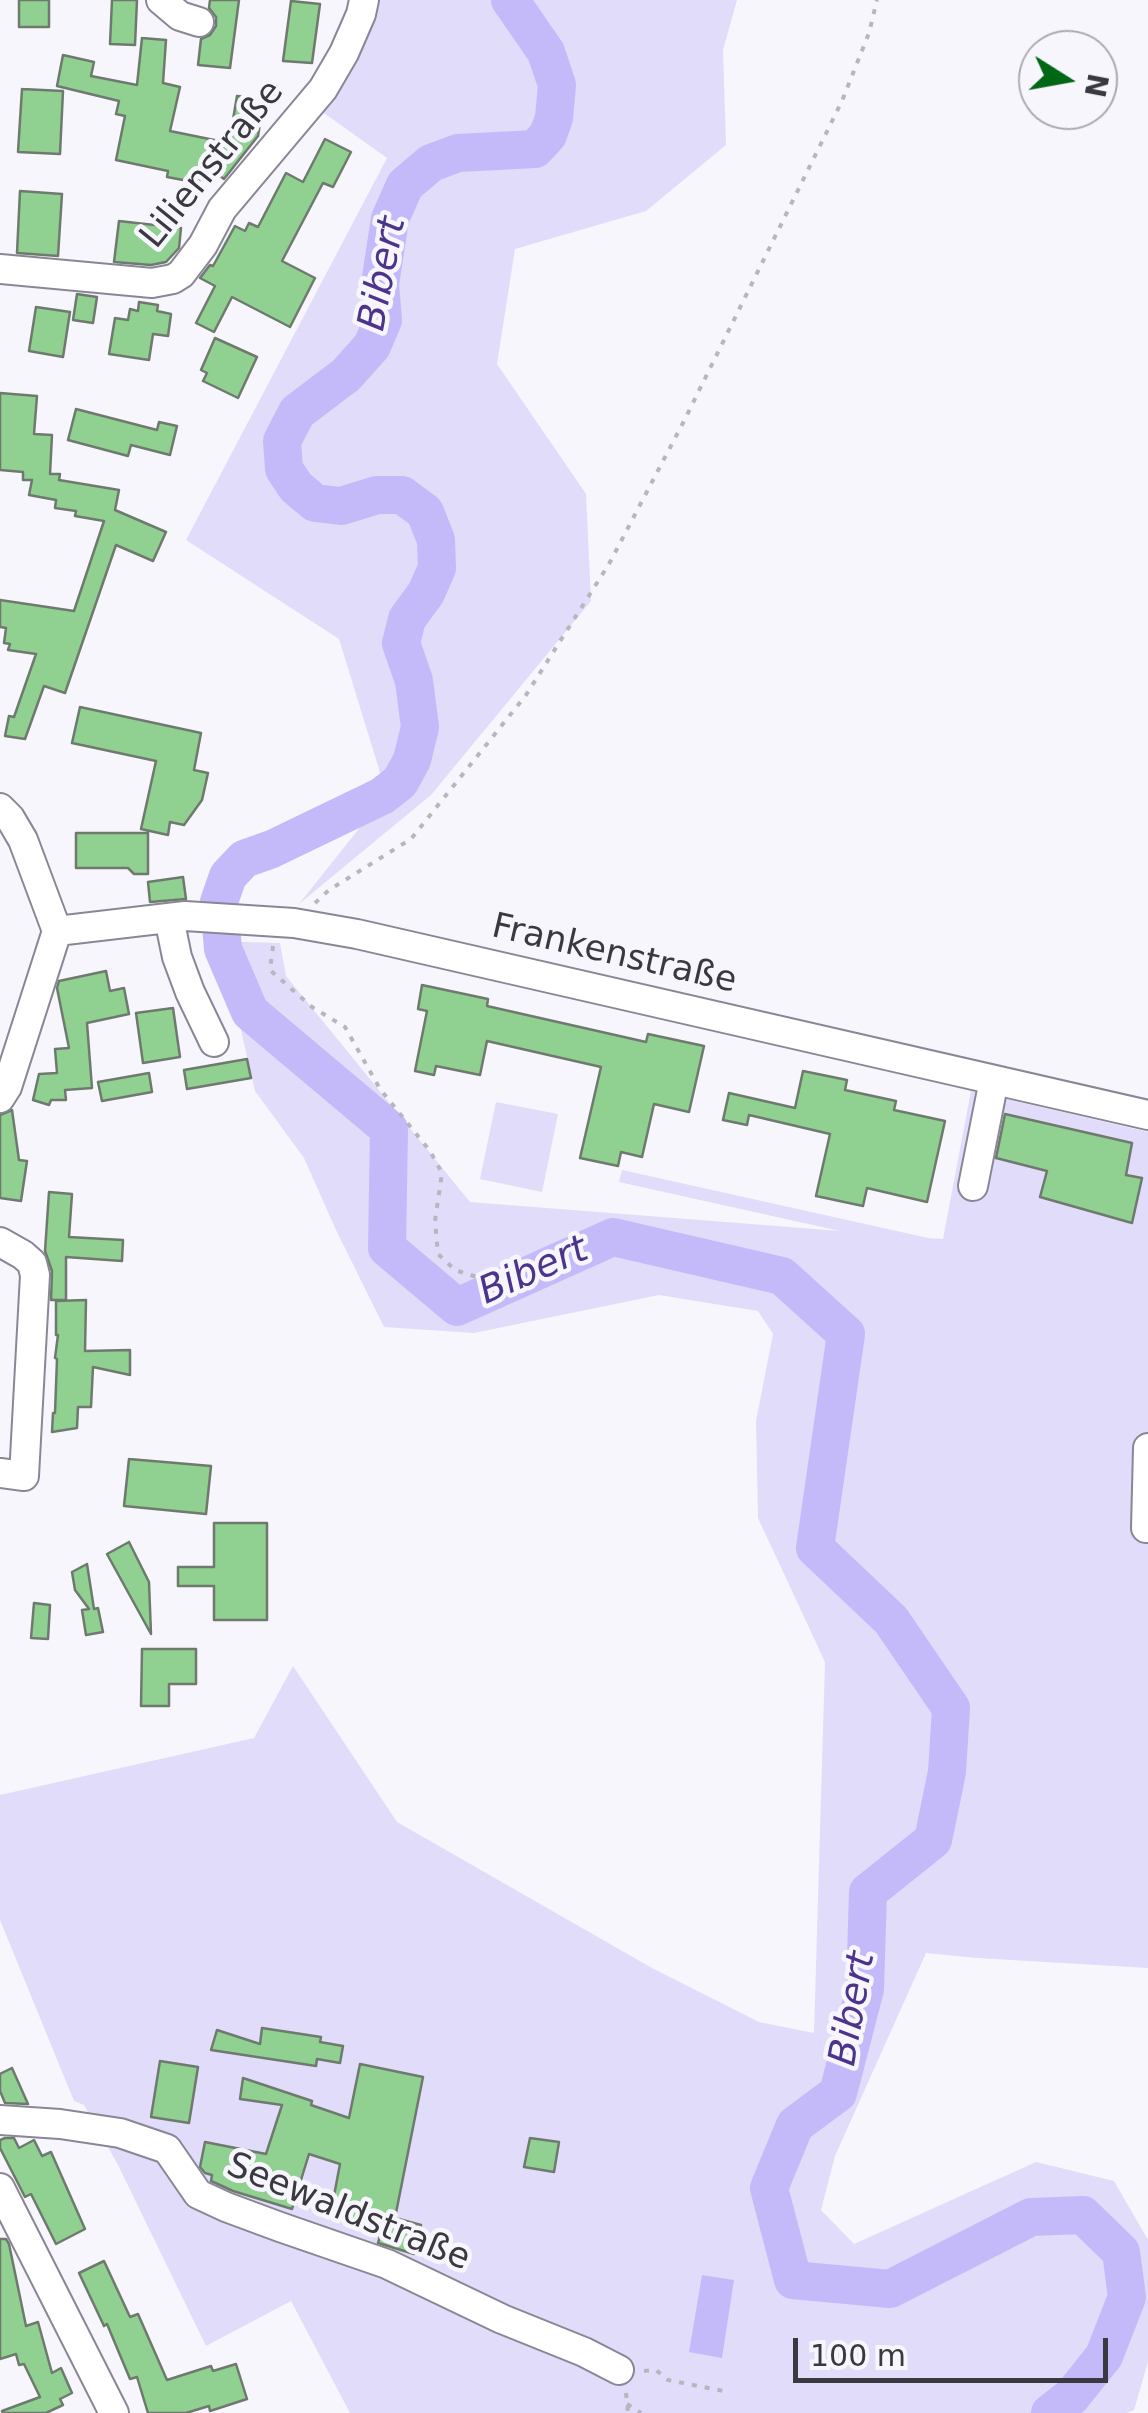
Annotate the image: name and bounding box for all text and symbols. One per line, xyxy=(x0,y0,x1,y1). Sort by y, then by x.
north arrow xyxy=(1018,30,1118,130)
text: N xyxy=(1078,71,1114,100)
street label: Lilienstraße xyxy=(133,73,293,257)
water label: Bibert xyxy=(351,213,417,335)
street label: Frankenstraße xyxy=(488,906,740,1004)
water label: Bibert xyxy=(472,1228,596,1316)
water label: Bibert xyxy=(822,1949,886,2069)
street label: Seewaldstraße xyxy=(220,2145,476,2281)
scale bar xyxy=(798,2318,1113,2380)
text: 100 m xyxy=(810,2338,906,2373)

